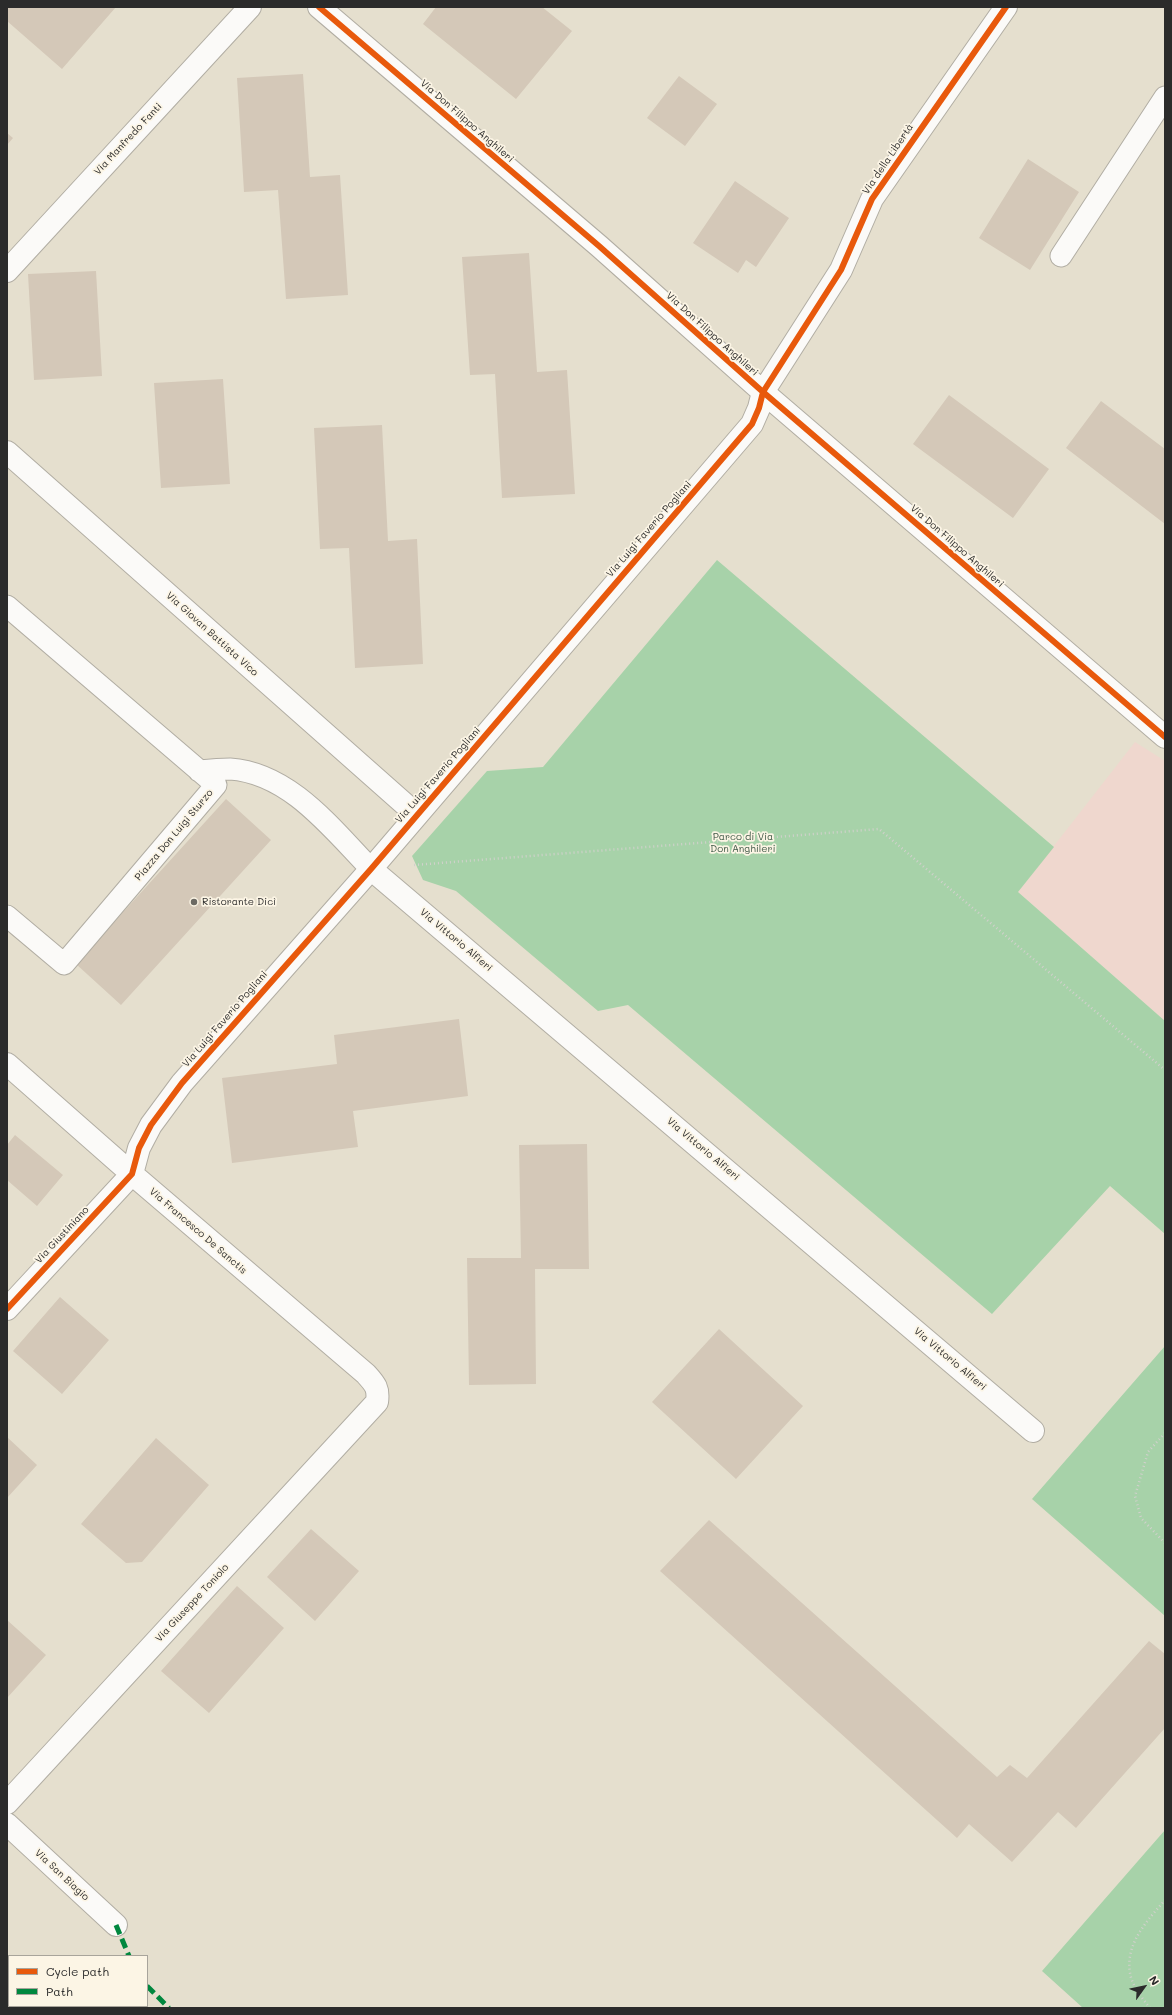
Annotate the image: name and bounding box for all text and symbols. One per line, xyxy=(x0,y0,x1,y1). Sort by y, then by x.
street label: Via Don Filippo Anghileri xyxy=(418,77,516,165)
street label: Via Manfredo Fanti xyxy=(92,101,164,177)
street label: Via della Libertà xyxy=(860,121,916,197)
street label: Via Don Filippo Anghileri xyxy=(663,289,761,379)
street label: Via Luigi Faverio Pogliani xyxy=(604,478,694,580)
street label: Via Don Filippo Anghileri xyxy=(908,502,1006,590)
street label: Via Giovan Battista Vico xyxy=(163,589,261,679)
street label: Via Luigi Faverio Pogliani xyxy=(393,724,483,826)
street label: Piazza Don Luigi Sturzo xyxy=(132,787,216,883)
park label: Parco di Via Don Anghileri xyxy=(710,831,776,854)
place label: Ristorante Dicì xyxy=(202,896,276,908)
marker: Ristorante Dicì xyxy=(189,897,199,907)
street label: Via Vittorio Alfieri xyxy=(417,906,495,974)
street label: Via Luigi Faverio Pogliani xyxy=(180,968,270,1070)
street label: Via Vittorio Alfieri xyxy=(664,1115,742,1183)
street label: Via Francesco De Sanctis xyxy=(147,1185,249,1277)
street label: Via Giustiniano xyxy=(33,1204,91,1266)
street label: Via Vittorio Alfieri xyxy=(911,1325,989,1393)
street label: Via Giuseppe Toniolo xyxy=(153,1562,231,1644)
street label: Via San Biagio xyxy=(32,1847,92,1903)
legend xyxy=(8,1955,148,2007)
text: Cycle path xyxy=(46,1963,109,1979)
north arrow xyxy=(1124,1967,1164,2007)
text: N xyxy=(1146,1973,1163,1988)
text: Path xyxy=(46,1983,73,1999)

